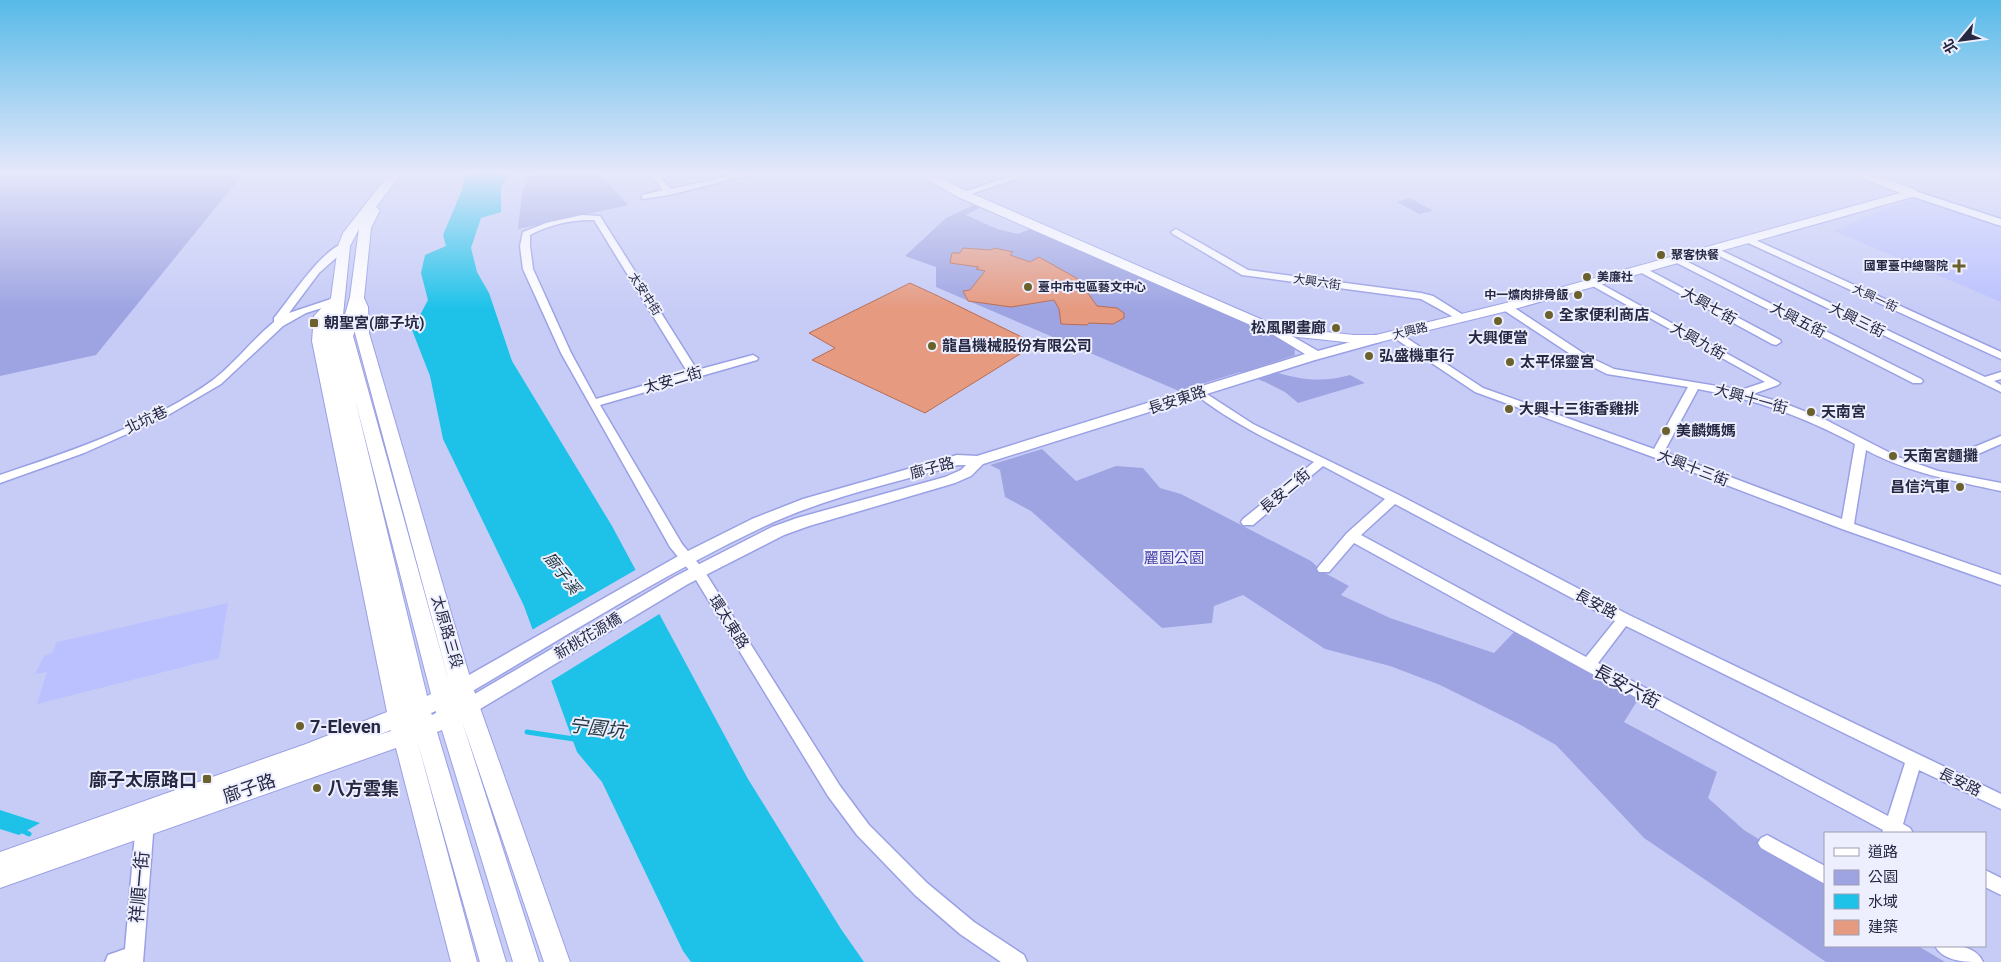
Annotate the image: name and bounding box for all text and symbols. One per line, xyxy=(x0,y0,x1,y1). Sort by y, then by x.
north arrow xyxy=(1936,15,1986,65)
text: 北 xyxy=(1939,36,1960,56)
place label: 聚客快餐 xyxy=(1671,248,1719,262)
marker: 聚客快餐 xyxy=(1655,249,1667,261)
place label: 國軍臺中總醫院 xyxy=(1864,259,1948,273)
marker: 國軍臺中總醫院 xyxy=(1952,259,1966,273)
street label: 太安中街 xyxy=(626,270,664,318)
place label: 美廉社 xyxy=(1597,270,1633,284)
marker: 美廉社 xyxy=(1581,271,1593,283)
street label: 大興六街 xyxy=(1292,272,1342,292)
place label: 臺中市屯區藝文中心 xyxy=(1038,280,1146,294)
marker: 臺中市屯區藝文中心 xyxy=(1022,281,1034,293)
street label: 大興一街 xyxy=(1850,282,1900,314)
street label: 大興七街 xyxy=(1678,284,1740,328)
place label: 中一爌肉排骨飯 xyxy=(1484,288,1569,302)
marker: 中一爌肉排骨飯 xyxy=(1572,289,1584,301)
street label: 大興五街 xyxy=(1767,298,1829,342)
street label: 大興三街 xyxy=(1826,299,1888,341)
place label: 全家便利商店 xyxy=(1559,306,1649,324)
marker: 全家便利商店 xyxy=(1543,309,1555,321)
place label: 朝聖宮(廍子坑) xyxy=(324,314,425,332)
marker: 大興便當 xyxy=(1492,315,1504,327)
marker: 朝聖宮(廍子坑) xyxy=(308,317,320,329)
place label: 松風閣畫廊 xyxy=(1251,319,1326,337)
street label: 大興九街 xyxy=(1667,319,1729,363)
street label: 大興路 xyxy=(1391,320,1429,342)
marker: 松風閣畫廊 xyxy=(1330,322,1342,334)
place label: 大興便當 xyxy=(1468,329,1528,347)
place label: 龍昌機械股份有限公司 xyxy=(942,337,1092,355)
marker: 龍昌機械股份有限公司 xyxy=(926,340,938,352)
place label: 弘盛機車行 xyxy=(1379,347,1454,365)
marker: 弘盛機車行 xyxy=(1363,350,1375,362)
place label: 太平保靈宮 xyxy=(1520,353,1595,371)
marker: 太平保靈宮 xyxy=(1504,356,1516,368)
street label: 太安二街 xyxy=(642,363,704,397)
street label: 大興十一街 xyxy=(1712,381,1790,417)
street label: 長安東路 xyxy=(1146,382,1208,418)
place label: 大興十三街香雞排 xyxy=(1519,400,1639,418)
street label: 北坑巷 xyxy=(122,402,170,438)
marker: 大興十三街香雞排 xyxy=(1503,403,1515,415)
place label: 天南宮 xyxy=(1821,403,1866,421)
marker: 天南宮 xyxy=(1805,406,1817,418)
place label: 美麟媽媽 xyxy=(1676,422,1736,440)
marker: 美麟媽媽 xyxy=(1660,425,1672,437)
street label: 大興十三街 xyxy=(1655,446,1731,490)
place label: 天南宮麵攤 xyxy=(1903,447,1978,465)
marker: 天南宮麵攤 xyxy=(1887,450,1899,462)
street label: 廍子路 xyxy=(908,453,956,483)
street label: 長安二街 xyxy=(1256,465,1314,517)
place label: 昌信汽車 xyxy=(1890,478,1950,496)
marker: 昌信汽車 xyxy=(1954,481,1966,493)
water label: 廍子溪 xyxy=(540,548,585,599)
park label: 麗園公園 xyxy=(1144,549,1204,567)
street label: 長安路 xyxy=(1572,585,1620,623)
street label: 環太東路 xyxy=(705,592,753,652)
street label: 太原路三段 xyxy=(428,593,466,671)
street label: 新桃花源橋 xyxy=(551,609,625,663)
street label: 長安六街 xyxy=(1590,660,1664,712)
water label: 宁園坑 xyxy=(567,713,630,743)
place label: 7-Eleven xyxy=(310,716,381,737)
marker: 7-Eleven xyxy=(294,720,306,732)
street label: 長安路 xyxy=(1936,764,1984,800)
place label: 廍子太原路口 xyxy=(89,769,197,790)
street label: 廍子路 xyxy=(220,769,278,807)
marker: 廍子太原路口 xyxy=(201,773,213,785)
place label: 八方雲集 xyxy=(327,778,399,799)
marker: 八方雲集 xyxy=(311,782,323,794)
legend xyxy=(1824,832,1986,947)
text: 道路 xyxy=(1868,843,1898,861)
street label: 祥順一街 xyxy=(125,850,153,924)
text: 公園 xyxy=(1868,868,1898,886)
text: 水域 xyxy=(1868,893,1898,911)
text: 建築 xyxy=(1868,918,1898,936)

